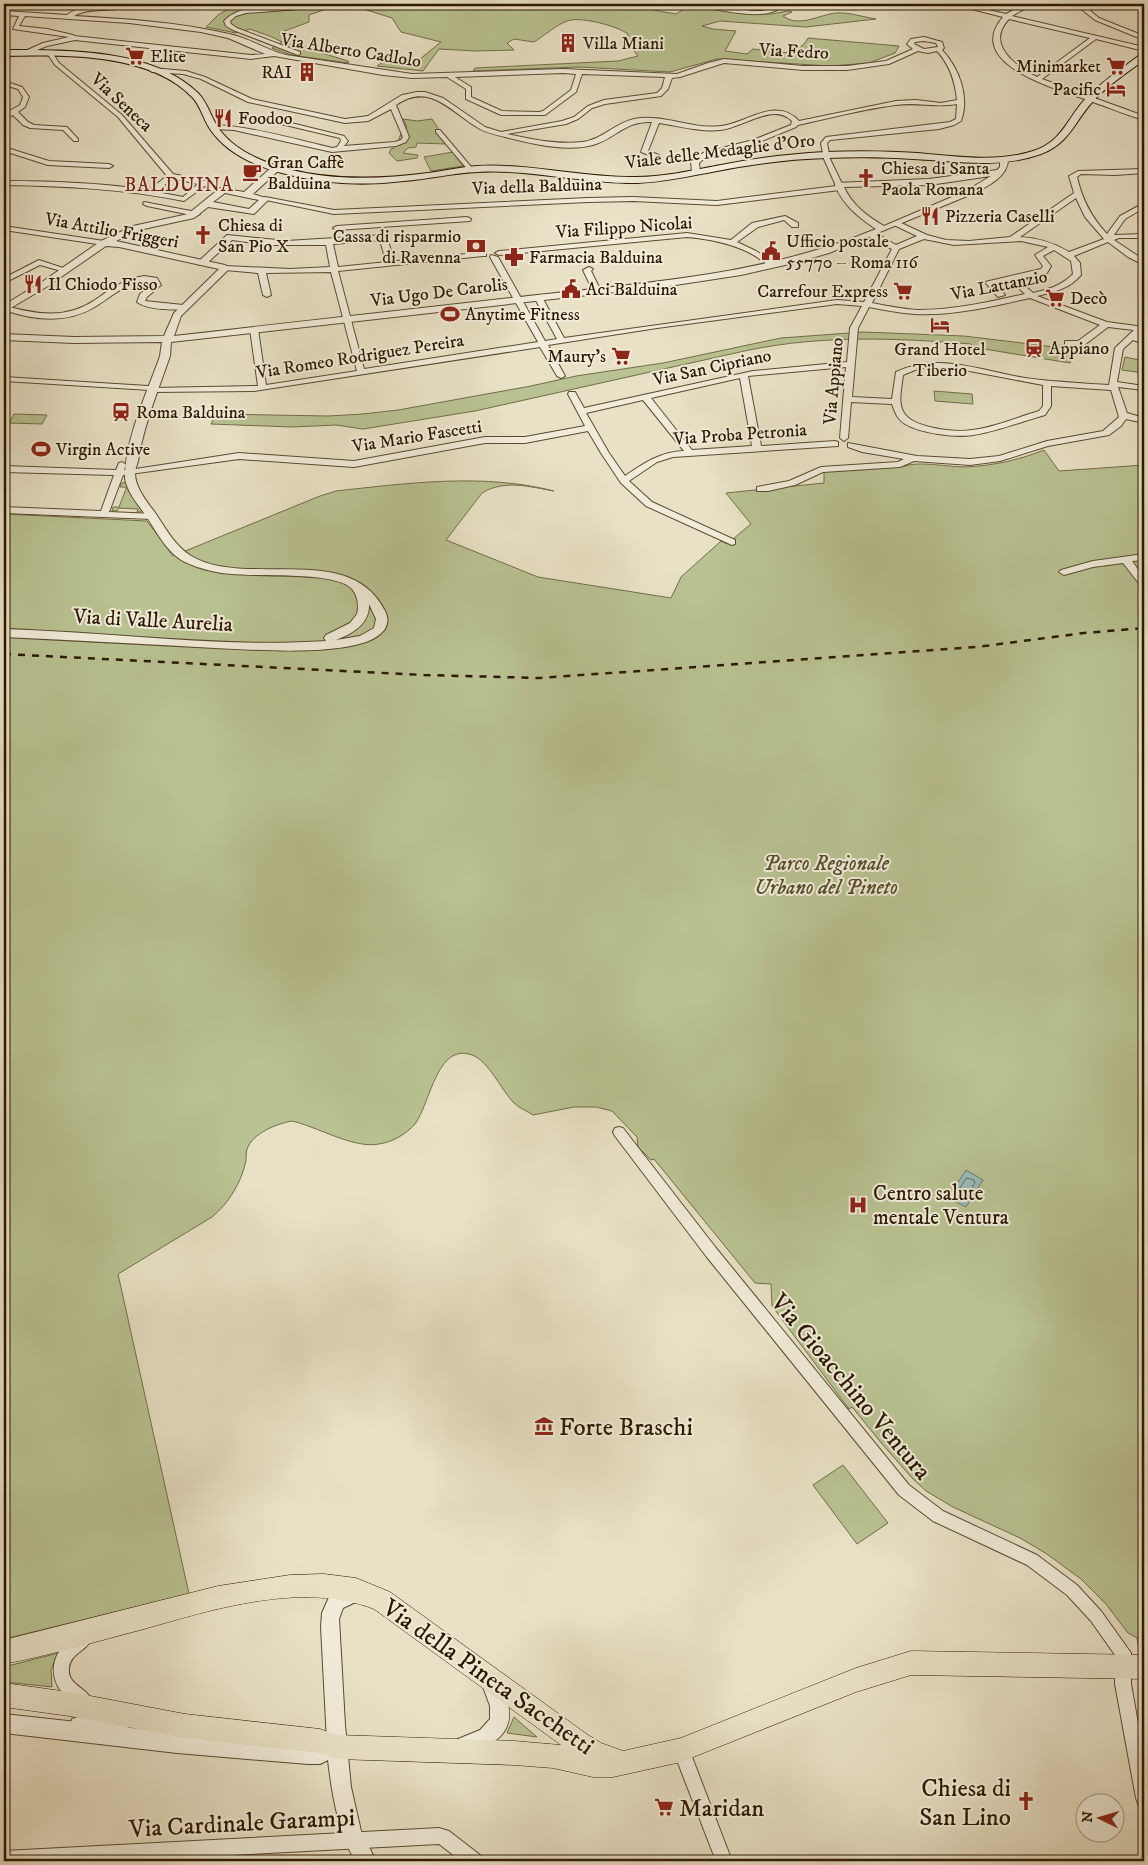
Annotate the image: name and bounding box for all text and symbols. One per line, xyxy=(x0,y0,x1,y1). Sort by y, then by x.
street label: Via Alberto Cadlolo xyxy=(278,29,423,73)
building icon: Villa Miani xyxy=(557,32,579,54)
place label: Villa Miani xyxy=(582,33,664,55)
street label: Via Fedro xyxy=(757,39,830,65)
supermarket icon: Elite xyxy=(124,45,146,67)
place label: Elite xyxy=(150,46,186,68)
supermarket icon: Minimarket xyxy=(1105,55,1127,77)
place label: Minimarket xyxy=(1016,56,1101,78)
building icon: RAI xyxy=(296,61,318,83)
place label: RAI xyxy=(261,62,292,84)
street label: Via Seneca xyxy=(85,68,157,137)
hotel icon: Pacific xyxy=(1105,78,1127,100)
place label: Pacific xyxy=(1053,79,1101,101)
restaurant icon: Foodoo xyxy=(212,107,234,129)
place label: Foodoo xyxy=(238,108,293,130)
street label: Viale delle Medaglie d'Oro xyxy=(623,129,816,175)
place label: Gran Caffè Balduina xyxy=(267,152,344,195)
place label: Chiesa di Santa Paola Romana xyxy=(881,158,990,201)
cafe icon: Gran Caffè Balduina xyxy=(241,161,263,183)
church icon: Chiesa di Santa Paola Romana xyxy=(855,167,877,189)
district label: BALDUINA xyxy=(124,174,234,197)
street label: Via della Balduina xyxy=(471,174,603,200)
restaurant icon: Pizzeria Caselli xyxy=(919,205,941,227)
place label: Pizzeria Caselli xyxy=(945,206,1055,228)
street label: Via Attilio Friggeri xyxy=(42,208,180,254)
street label: Via Filippo Nicolai xyxy=(554,212,693,244)
place label: Chiesa di San Pio X xyxy=(218,215,289,258)
church icon: Chiesa di San Pio X xyxy=(192,224,214,246)
place label: Cassa di risparmio di Ravenna xyxy=(333,226,461,269)
place label: Ufficio postale 55770 – Roma 116 xyxy=(786,231,919,274)
bank icon: Cassa di risparmio di Ravenna xyxy=(465,235,487,257)
public building icon: Ufficio postale 55770 – Roma 116 xyxy=(760,240,782,262)
pharmacy icon: Farmacia Balduina xyxy=(503,246,525,268)
place label: Farmacia Balduina xyxy=(529,247,663,269)
street label: Via Lattanzio xyxy=(948,266,1050,306)
restaurant icon: Il Chiodo Fisso xyxy=(22,273,44,295)
place label: Il Chiodo Fisso xyxy=(48,274,158,296)
street label: Via Ugo De Carolis xyxy=(368,274,509,312)
public building icon: Aci Balduina xyxy=(560,278,582,300)
place label: Aci Balduina xyxy=(586,279,678,301)
supermarket icon: Carrefour Express xyxy=(892,280,914,302)
place label: Carrefour Express xyxy=(757,281,888,303)
supermarket icon: Decò xyxy=(1044,287,1066,309)
place label: Decò xyxy=(1070,288,1108,310)
sports icon: Anytime Fitness xyxy=(439,303,461,325)
place label: Anytime Fitness xyxy=(465,304,580,326)
hotel icon: Grand Hotel Tiberio xyxy=(929,314,951,336)
street label: Via Romeo Rodriguez Pereira xyxy=(254,330,466,384)
street label: Via Appiano xyxy=(819,336,849,427)
station icon: Appiano xyxy=(1023,337,1045,359)
place label: Appiano xyxy=(1049,338,1109,360)
place label: Grand Hotel Tiberio xyxy=(894,339,986,382)
supermarket icon: Maury's xyxy=(610,345,632,367)
street label: Via San Cipriano xyxy=(650,345,774,391)
place label: Maury's xyxy=(547,346,606,368)
station icon: Roma Balduina xyxy=(110,401,132,423)
place label: Roma Balduina xyxy=(136,402,246,424)
street label: Via Mario Fascetti xyxy=(350,416,484,458)
street label: Via Proba Petronia xyxy=(672,419,808,451)
sports icon: Virgin Active xyxy=(30,438,52,460)
place label: Virgin Active xyxy=(55,439,150,461)
street label: Via di Valle Aurelia xyxy=(72,604,233,638)
park label: Parco Regionale Urbano del Pineto xyxy=(754,851,898,901)
place label: Centro salute mentale Ventura xyxy=(873,1181,1009,1231)
hospital icon: Centro salute mentale Ventura xyxy=(847,1194,869,1216)
street label: Via Gioacchino Ventura xyxy=(763,1287,938,1487)
place label: Forte Braschi xyxy=(559,1412,693,1443)
museum icon: Forte Braschi xyxy=(533,1415,555,1437)
street label: Via della Pineta Sacchetti xyxy=(376,1592,600,1762)
place label: Chiesa di San Lino xyxy=(919,1773,1011,1833)
church icon: Chiesa di San Lino xyxy=(1015,1790,1037,1812)
north arrow xyxy=(1076,1792,1126,1842)
place label: Maridan xyxy=(679,1793,764,1824)
supermarket icon: Maridan xyxy=(653,1796,675,1818)
street label: Via Cardinale Garampi xyxy=(127,1802,356,1845)
text: N xyxy=(1079,1810,1098,1823)

